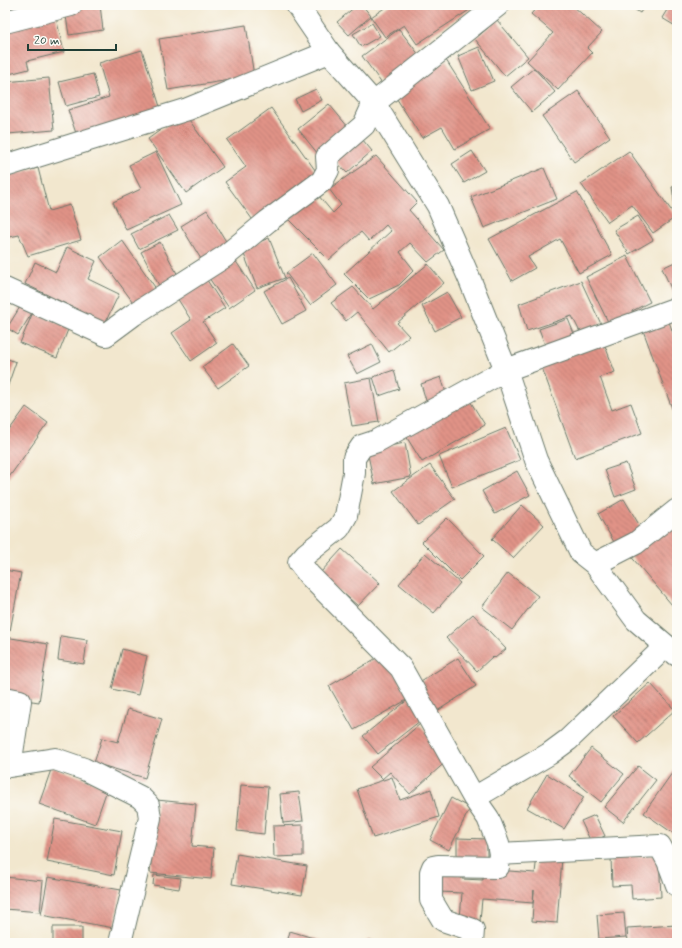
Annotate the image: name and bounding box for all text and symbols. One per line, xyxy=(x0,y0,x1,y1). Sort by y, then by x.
scale bar xyxy=(28,26,116,52)
text: 20 m xyxy=(34,33,60,49)

